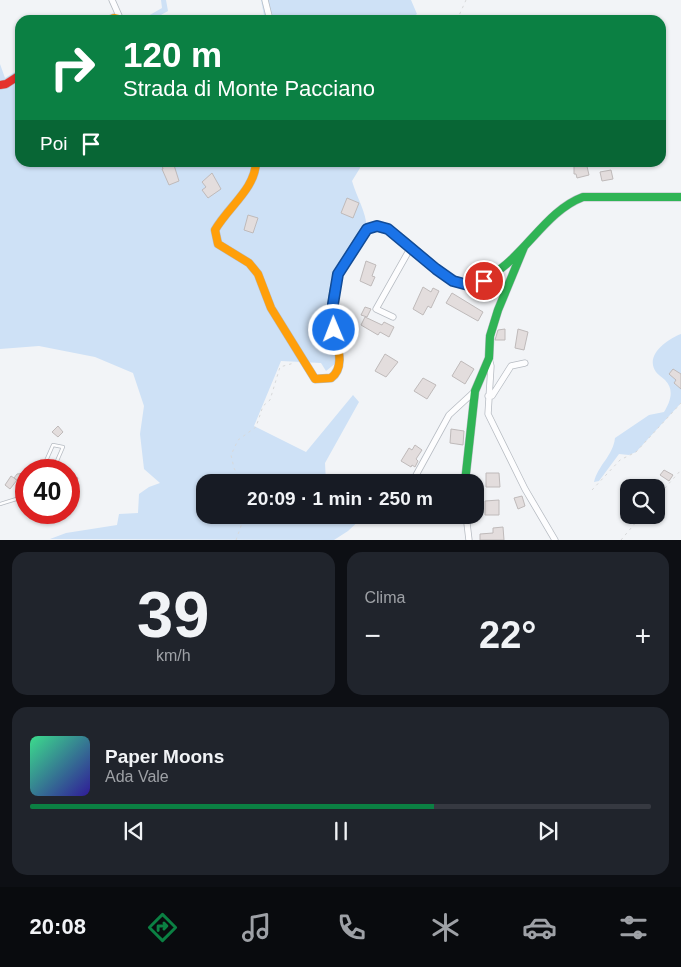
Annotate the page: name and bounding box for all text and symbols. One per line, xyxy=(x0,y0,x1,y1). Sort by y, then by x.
icon: right xyxy=(40,35,105,100)
text: 120 m xyxy=(123,35,222,74)
text: Strada di Monte Pacciano xyxy=(123,76,375,101)
icon: arrive xyxy=(77,130,105,158)
text: Poi xyxy=(40,133,67,154)
pin xyxy=(463,260,505,302)
icon: arrive xyxy=(470,267,498,295)
position arrow xyxy=(307,303,359,355)
speed limit sign: 40 xyxy=(15,459,80,524)
map controls xyxy=(620,479,665,524)
button: search xyxy=(620,479,665,524)
text: 20:09 · 1 min · 250 m xyxy=(247,488,433,509)
text: 39 xyxy=(137,578,209,651)
text: Clima xyxy=(365,589,405,606)
text: 22° xyxy=(479,614,536,656)
text: − xyxy=(365,620,381,651)
text: + xyxy=(635,620,651,651)
text: km/h xyxy=(156,647,191,664)
text: Paper Moons xyxy=(105,746,224,767)
text: Ada Vale xyxy=(105,768,169,785)
icon: previous xyxy=(120,817,148,845)
icon: pause xyxy=(327,817,355,845)
icon: next xyxy=(534,817,562,845)
icon: directions xyxy=(145,910,180,945)
icon: music xyxy=(239,910,274,945)
icon: phone xyxy=(334,910,369,945)
icon: climate xyxy=(428,910,463,945)
icon: car xyxy=(522,910,557,945)
icon: filters xyxy=(616,910,651,945)
text: 20:08 xyxy=(30,914,86,939)

